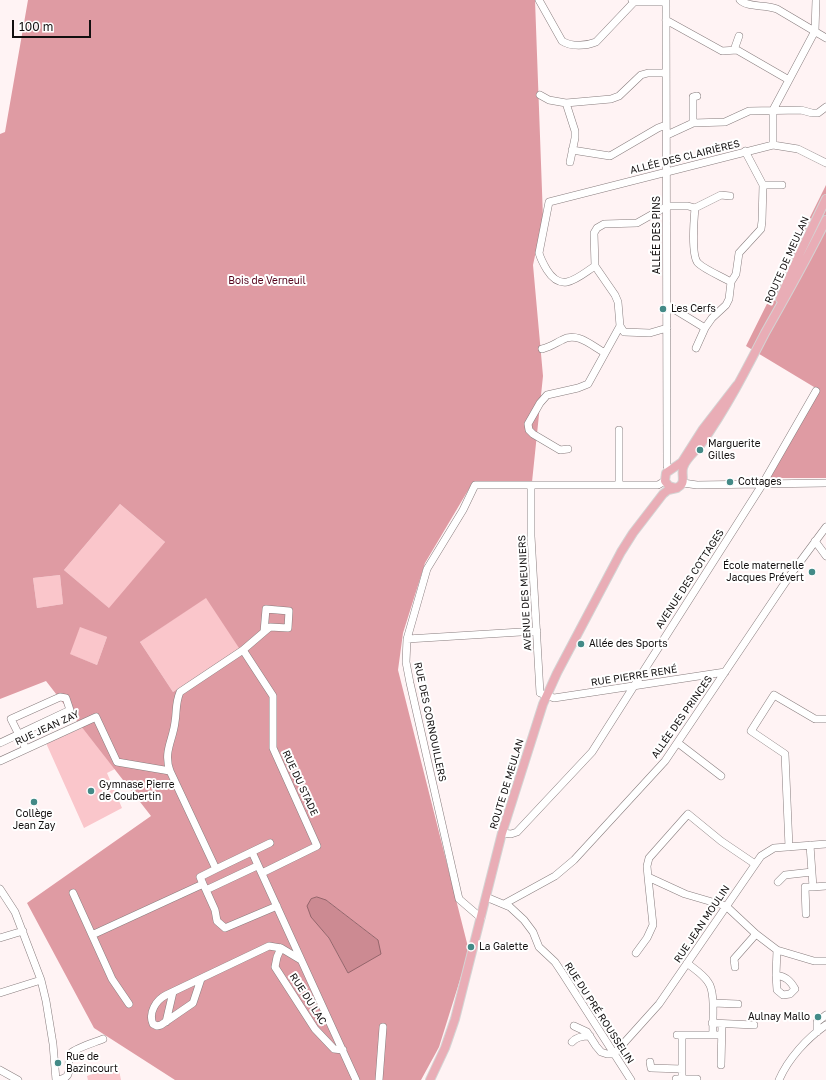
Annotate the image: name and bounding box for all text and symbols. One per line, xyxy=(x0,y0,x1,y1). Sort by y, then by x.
scale bar xyxy=(14,12,93,38)
text: 100 m xyxy=(19,19,53,34)
street label: ALLÉE DES CLAIRIÈRES xyxy=(629,138,741,176)
street label: ALLÉE DES PINS xyxy=(651,196,663,274)
street label: ROUTE DE MEULAN xyxy=(762,215,812,305)
park label: Bois de Verneuil xyxy=(228,275,306,287)
place label: Les Cerfs xyxy=(671,303,716,315)
marker: Les Cerfs xyxy=(658,304,668,314)
place label: Marguerite Gilles xyxy=(708,438,760,462)
marker: Marguerite Gilles xyxy=(695,445,705,455)
place label: Cottages xyxy=(738,476,782,488)
marker: Cottages xyxy=(725,477,735,487)
street label: AVENUE DES COTTAGES xyxy=(653,527,727,631)
street label: AVENUE DES MEUNIERS xyxy=(516,535,534,651)
place label: École maternelle Jacques Prévert xyxy=(723,560,804,584)
marker: École maternelle Jacques Prévert xyxy=(807,567,817,577)
place label: Allée des Sports xyxy=(589,638,668,650)
marker: Allée des Sports xyxy=(576,639,586,649)
street label: RUE DES CORNOUILLERS xyxy=(411,661,449,783)
street label: RUE PIERRE RENÉ xyxy=(590,663,678,689)
street label: ALLÉE DES PRINCES xyxy=(649,673,715,761)
street label: RUE JEAN ZAY xyxy=(13,708,81,748)
street label: ROUTE DE MEULAN xyxy=(487,737,527,831)
street label: RUE DU STADE xyxy=(280,748,320,818)
place label: Gymnase Pierre de Coubertin xyxy=(99,779,174,802)
marker: Gymnase Pierre de Coubertin xyxy=(86,786,96,796)
marker: Collège Jean Zay xyxy=(29,797,39,807)
place label: Collège Jean Zay xyxy=(13,808,55,832)
street label: RUE JEAN MOULIN xyxy=(672,883,732,965)
place label: La Galette xyxy=(479,941,528,953)
marker: La Galette xyxy=(466,942,476,952)
street label: RUE DU PRÉ ROUSSELIN xyxy=(562,960,636,1066)
street label: RUE DU LAC xyxy=(287,971,329,1027)
place label: Aulnay Mallo xyxy=(748,1011,810,1023)
marker: Aulnay Mallo xyxy=(813,1012,823,1022)
place label: Rue de Bazincourt xyxy=(66,1051,118,1074)
marker: Rue de Bazincourt xyxy=(53,1058,63,1068)

